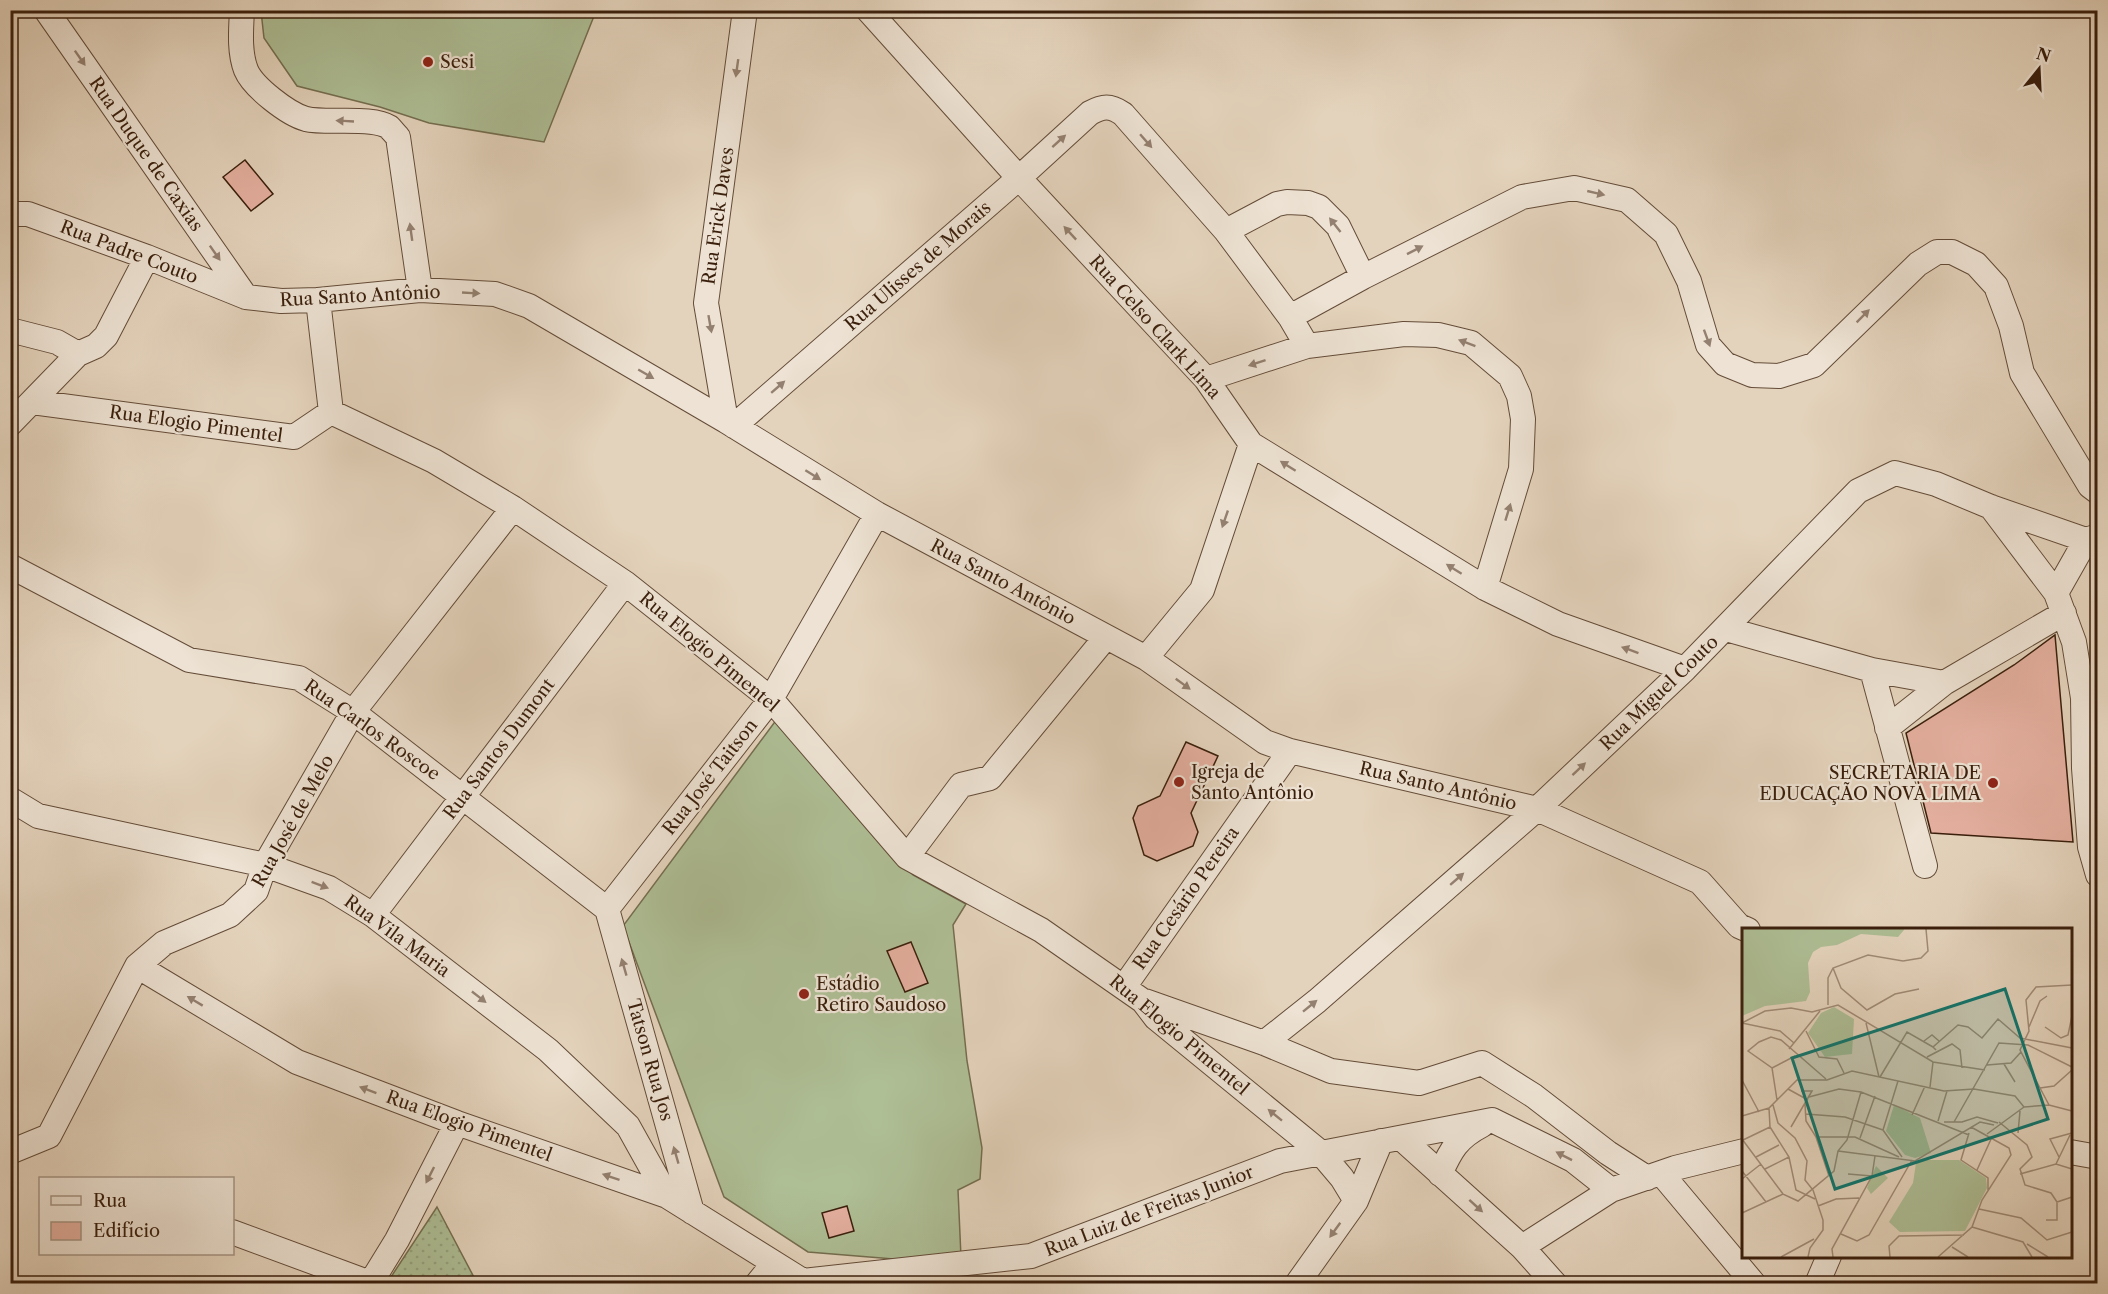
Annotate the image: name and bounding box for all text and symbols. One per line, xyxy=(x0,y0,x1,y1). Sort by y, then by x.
north arrow xyxy=(2009,39,2069,99)
text: N xyxy=(2034,43,2053,66)
one-way arrow xyxy=(74,50,86,66)
place label: Sesi xyxy=(440,51,475,73)
marker: Sesi xyxy=(421,55,435,69)
one-way arrow xyxy=(733,59,742,78)
street label: Rua Duque de Caxias xyxy=(84,73,208,235)
one-way arrow xyxy=(336,117,355,126)
one-way arrow xyxy=(1139,133,1153,148)
one-way arrow xyxy=(1051,135,1066,148)
street label: Rua Erick Daves xyxy=(697,146,739,286)
one-way arrow xyxy=(1587,189,1606,198)
street label: Rua Ulisses de Morais xyxy=(840,197,996,335)
street label: Rua Padre Couto xyxy=(57,216,201,288)
one-way arrow xyxy=(1330,218,1342,233)
one-way arrow xyxy=(407,222,416,241)
one-way arrow xyxy=(1064,227,1078,241)
one-way arrow xyxy=(209,244,221,260)
one-way arrow xyxy=(1406,246,1424,256)
street label: Rua Celso Clark Lima xyxy=(1085,251,1226,404)
street label: Rua Santo Antônio xyxy=(279,281,441,311)
one-way arrow xyxy=(462,288,481,297)
one-way arrow xyxy=(1856,310,1870,324)
one-way arrow xyxy=(705,315,714,334)
one-way arrow xyxy=(1702,329,1712,347)
one-way arrow xyxy=(1457,338,1475,348)
one-way arrow xyxy=(1248,358,1266,368)
one-way arrow xyxy=(638,369,655,379)
one-way arrow xyxy=(770,381,785,394)
street label: Rua Elogio Pimentel xyxy=(108,401,284,447)
one-way arrow xyxy=(1279,461,1296,472)
one-way arrow xyxy=(805,469,821,480)
one-way arrow xyxy=(1504,503,1513,521)
one-way arrow xyxy=(1220,510,1230,528)
street label: Rua Santo Antônio xyxy=(927,534,1079,630)
one-way arrow xyxy=(1446,563,1462,574)
street label: Rua Elogio Pimentel xyxy=(635,587,783,717)
street label: Rua Miguel Couto xyxy=(1595,631,1723,755)
one-way arrow xyxy=(1621,644,1639,654)
street label: Rua Santos Dumont xyxy=(439,674,560,824)
street label: Rua Carlos Roscoe xyxy=(300,675,444,785)
one-way arrow xyxy=(1175,678,1191,690)
street label: Rua José Taitson xyxy=(658,715,762,839)
street label: Rua José de Melo xyxy=(247,751,339,891)
street label: Rua Santo Antônio xyxy=(1357,757,1519,815)
place label: Igreja de Santo Antônio xyxy=(1191,761,1314,804)
place label: SECRETARIA DE EDUCAÇÃO NOVA LIMA xyxy=(1759,762,1982,805)
one-way arrow xyxy=(1571,763,1586,776)
marker: Igreja de Santo Antônio xyxy=(1172,775,1186,789)
marker: SECRETARIA DE EDUCAÇÃO NOVA LIMA xyxy=(1986,776,2000,790)
street label: Rua Cesário Pereira xyxy=(1128,822,1244,974)
one-way arrow xyxy=(1449,872,1465,885)
one-way arrow xyxy=(311,881,329,890)
street label: Rua Vila Maria xyxy=(340,890,455,982)
inset map xyxy=(1742,928,2072,1258)
one-way arrow xyxy=(618,958,628,977)
street label: Rua Elogio Pimentel xyxy=(1105,970,1253,1100)
place label: Estádio Retiro Saudoso xyxy=(816,973,946,1016)
marker: Estádio Retiro Saudoso xyxy=(797,987,811,1001)
one-way arrow xyxy=(471,991,487,1003)
one-way arrow xyxy=(187,996,203,1007)
street label: Tatson Rua Jos xyxy=(622,996,678,1124)
one-way arrow xyxy=(1302,1001,1317,1013)
one-way arrow xyxy=(359,1084,377,1094)
street label: Rua Elogio Pimentel xyxy=(383,1086,555,1166)
one-way arrow xyxy=(1267,1108,1283,1121)
one-way arrow xyxy=(671,1146,680,1164)
one-way arrow xyxy=(1555,1151,1572,1161)
street label: Rua Luiz de Freitas Junior xyxy=(1041,1161,1257,1261)
one-way arrow xyxy=(425,1167,435,1184)
one-way arrow xyxy=(602,1171,620,1181)
legend xyxy=(39,1177,234,1255)
text: Rua xyxy=(93,1190,127,1212)
one-way arrow xyxy=(1468,1199,1483,1213)
text: Edifício xyxy=(93,1220,160,1242)
one-way arrow xyxy=(1329,1222,1341,1238)

